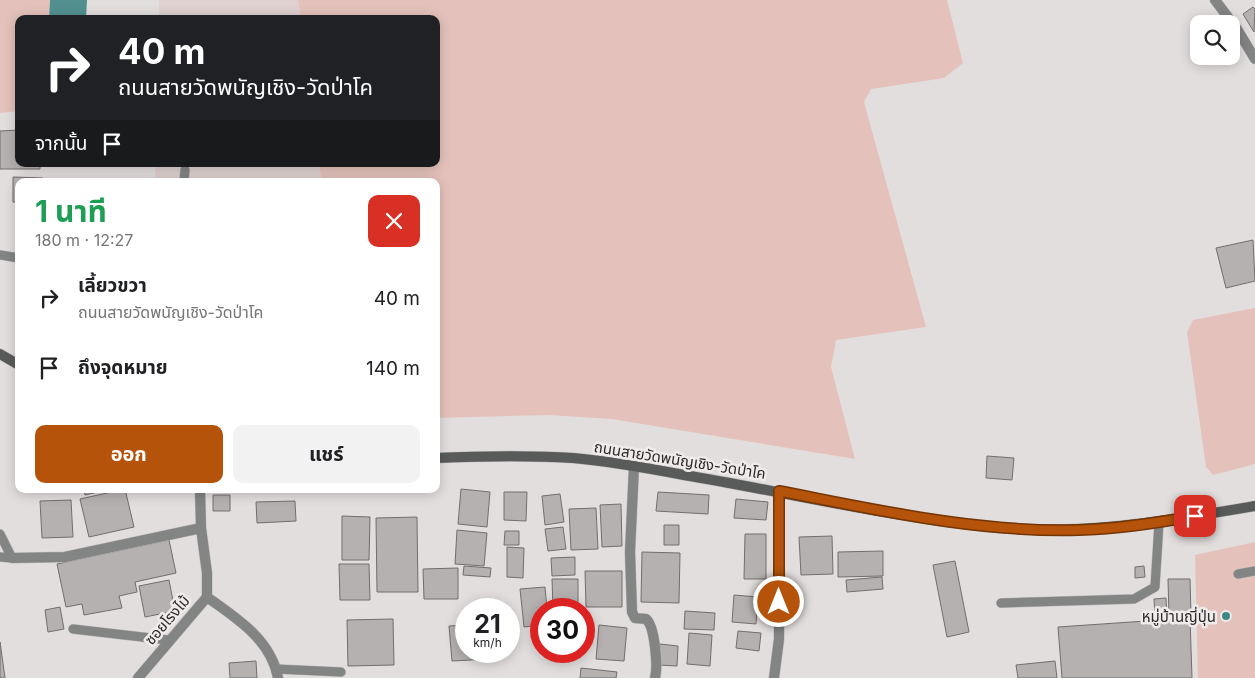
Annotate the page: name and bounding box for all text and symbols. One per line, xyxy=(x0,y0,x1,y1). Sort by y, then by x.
map controls xyxy=(1190,15,1240,65)
button: search xyxy=(1190,15,1240,65)
text: 40 m xyxy=(118,30,206,72)
icon: right xyxy=(35,35,100,100)
text: ถนนสายวัดพนัญเชิง-วัดป่าโค xyxy=(118,74,373,100)
icon: arrive xyxy=(98,130,126,158)
text: จากนั้น xyxy=(35,132,88,155)
text: 1 นาที xyxy=(35,193,107,229)
button: close xyxy=(368,195,420,247)
text: 180 m · 12:27 xyxy=(35,230,133,250)
text: เลี้ยวขวา xyxy=(78,274,147,297)
icon: right xyxy=(35,284,63,312)
text: 40 m xyxy=(374,287,420,310)
text: ถนนสายวัดพนัญเชิง-วัดป่าโค xyxy=(78,302,263,322)
icon: arrive xyxy=(35,354,63,382)
text: ถึงจุดหมาย xyxy=(78,356,168,379)
text: 140 m xyxy=(366,357,420,380)
button: ออก xyxy=(35,425,223,483)
button: แชร์ xyxy=(233,425,420,483)
street label: ถนนสายวัดพนัญเชิง-วัดป่าโค xyxy=(593,437,767,483)
pin xyxy=(1174,495,1216,537)
icon: arrive xyxy=(1181,502,1209,530)
position arrow xyxy=(752,575,804,627)
street label: ซอยโรงไม้ xyxy=(140,591,194,649)
speed limit sign: 30 xyxy=(530,598,595,663)
place label: หมู่บ้านญี่ปุ่น xyxy=(1142,606,1216,626)
text: 21 xyxy=(474,609,501,639)
marker: หมู่บ้านญี่ปุ่น xyxy=(1220,610,1232,622)
text: km/h xyxy=(473,635,502,650)

